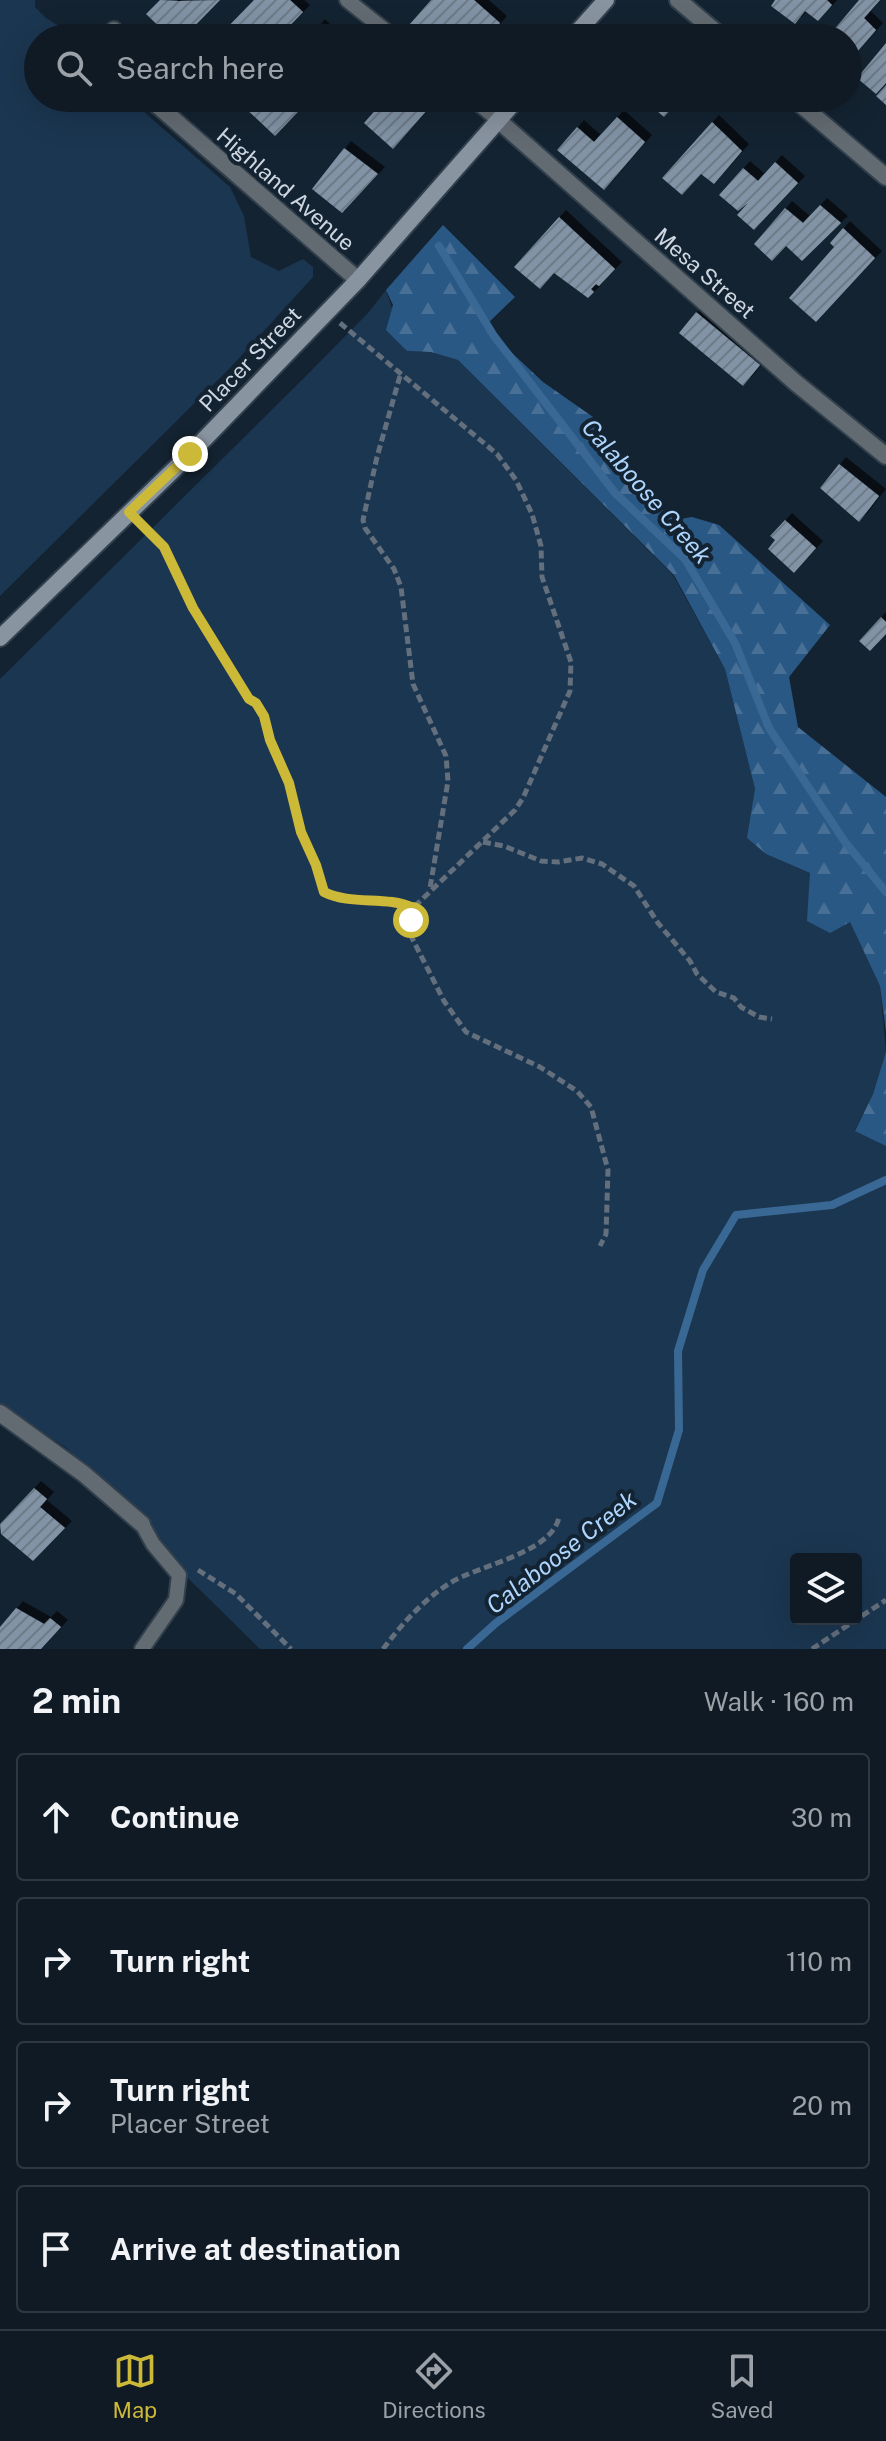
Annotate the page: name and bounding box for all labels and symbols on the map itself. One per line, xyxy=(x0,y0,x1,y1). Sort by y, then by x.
street label: Highland Avenue xyxy=(212,122,360,256)
street label: Mesa Street xyxy=(649,222,761,324)
street label: Placer Street xyxy=(194,301,306,417)
water label: Calaboose Creek xyxy=(577,413,717,569)
route end xyxy=(172,436,208,472)
route start xyxy=(393,902,429,938)
water label: Calaboose Creek xyxy=(480,1485,642,1619)

